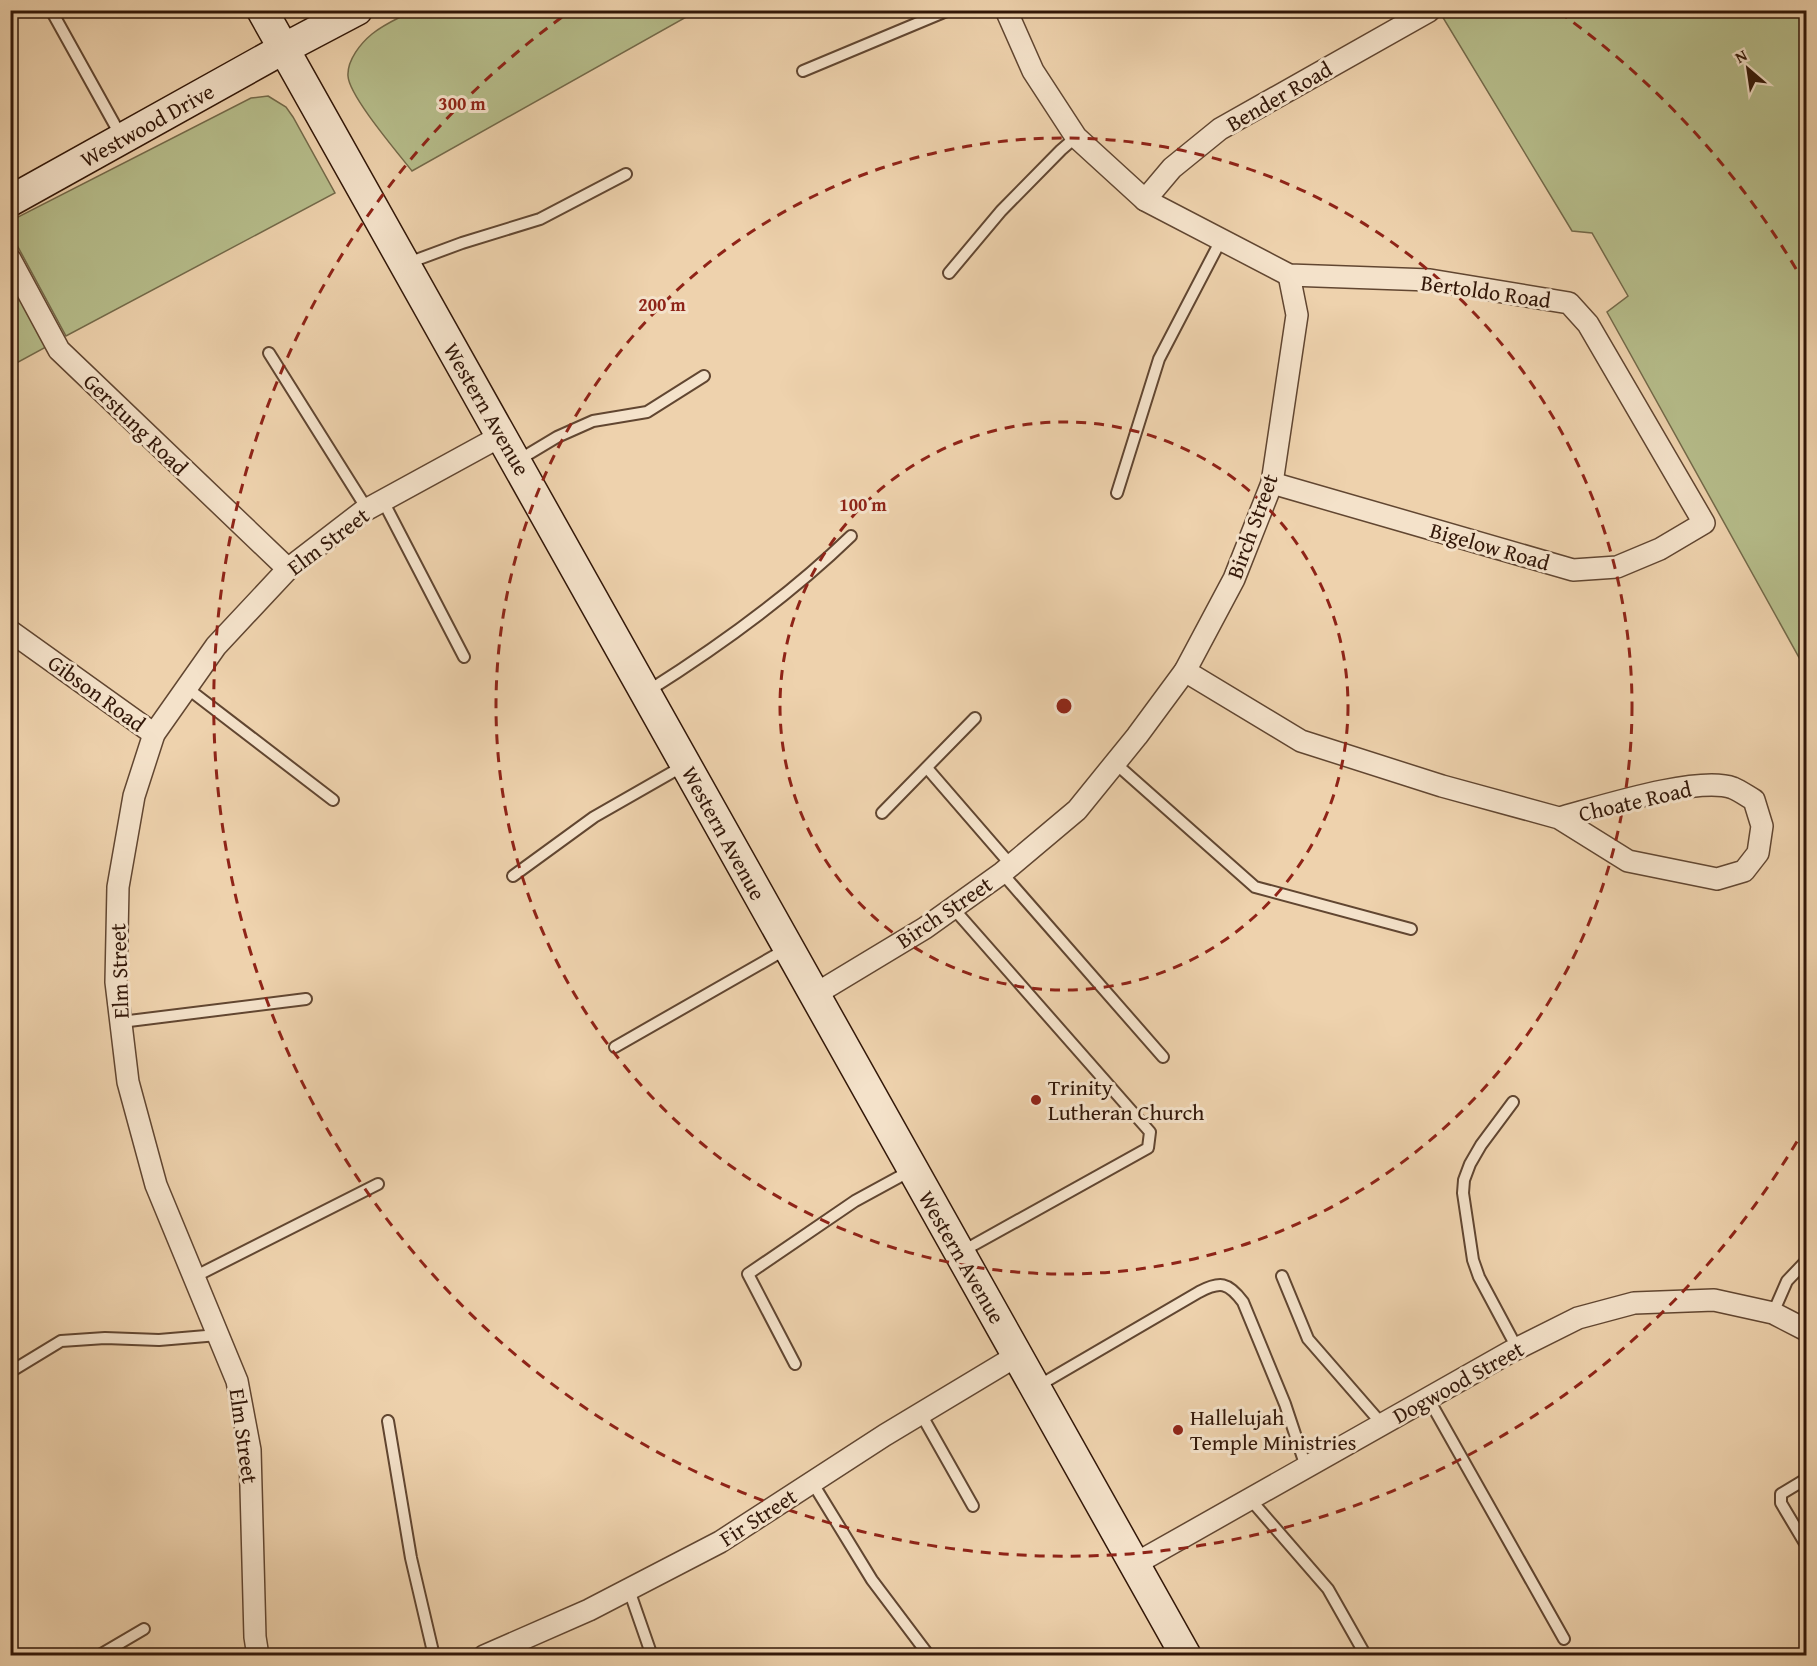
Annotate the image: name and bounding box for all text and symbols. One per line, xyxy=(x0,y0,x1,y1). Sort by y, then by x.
north arrow xyxy=(1718,39,1778,99)
text: N xyxy=(1730,43,1751,69)
street label: Bender Road xyxy=(1220,53,1338,139)
street label: Westwood Drive xyxy=(74,75,220,175)
text: 300 m xyxy=(438,90,486,117)
street label: Bertoldo Road xyxy=(1419,266,1553,316)
text: 200 m xyxy=(638,291,686,318)
street label: Western Avenue xyxy=(436,337,538,481)
street label: Gerstung Road xyxy=(76,366,196,483)
street label: Birch Street xyxy=(1218,469,1286,583)
text: 100 m xyxy=(839,491,887,518)
street label: Elm Street xyxy=(280,499,376,583)
street label: Bigelow Road xyxy=(1426,514,1554,578)
street label: Gibson Road xyxy=(42,647,153,740)
centre of rings xyxy=(1054,696,1074,716)
street label: Western Avenue xyxy=(674,760,774,906)
street label: Choate Road xyxy=(1575,772,1695,830)
street label: Birch Street xyxy=(890,868,999,956)
street label: Elm Street xyxy=(101,922,137,1019)
place label: Trinity Lutheran Church xyxy=(1048,1071,1205,1128)
marker: Trinity Lutheran Church xyxy=(1029,1093,1043,1107)
street label: Western Avenue xyxy=(911,1185,1013,1329)
street label: Dogwood Street xyxy=(1387,1333,1530,1431)
street label: Elm Street xyxy=(221,1386,267,1486)
place label: Hallelujah Temple Ministries xyxy=(1190,1401,1357,1458)
marker: Hallelujah Temple Ministries xyxy=(1171,1423,1185,1437)
street label: Fir Street xyxy=(713,1480,803,1554)

